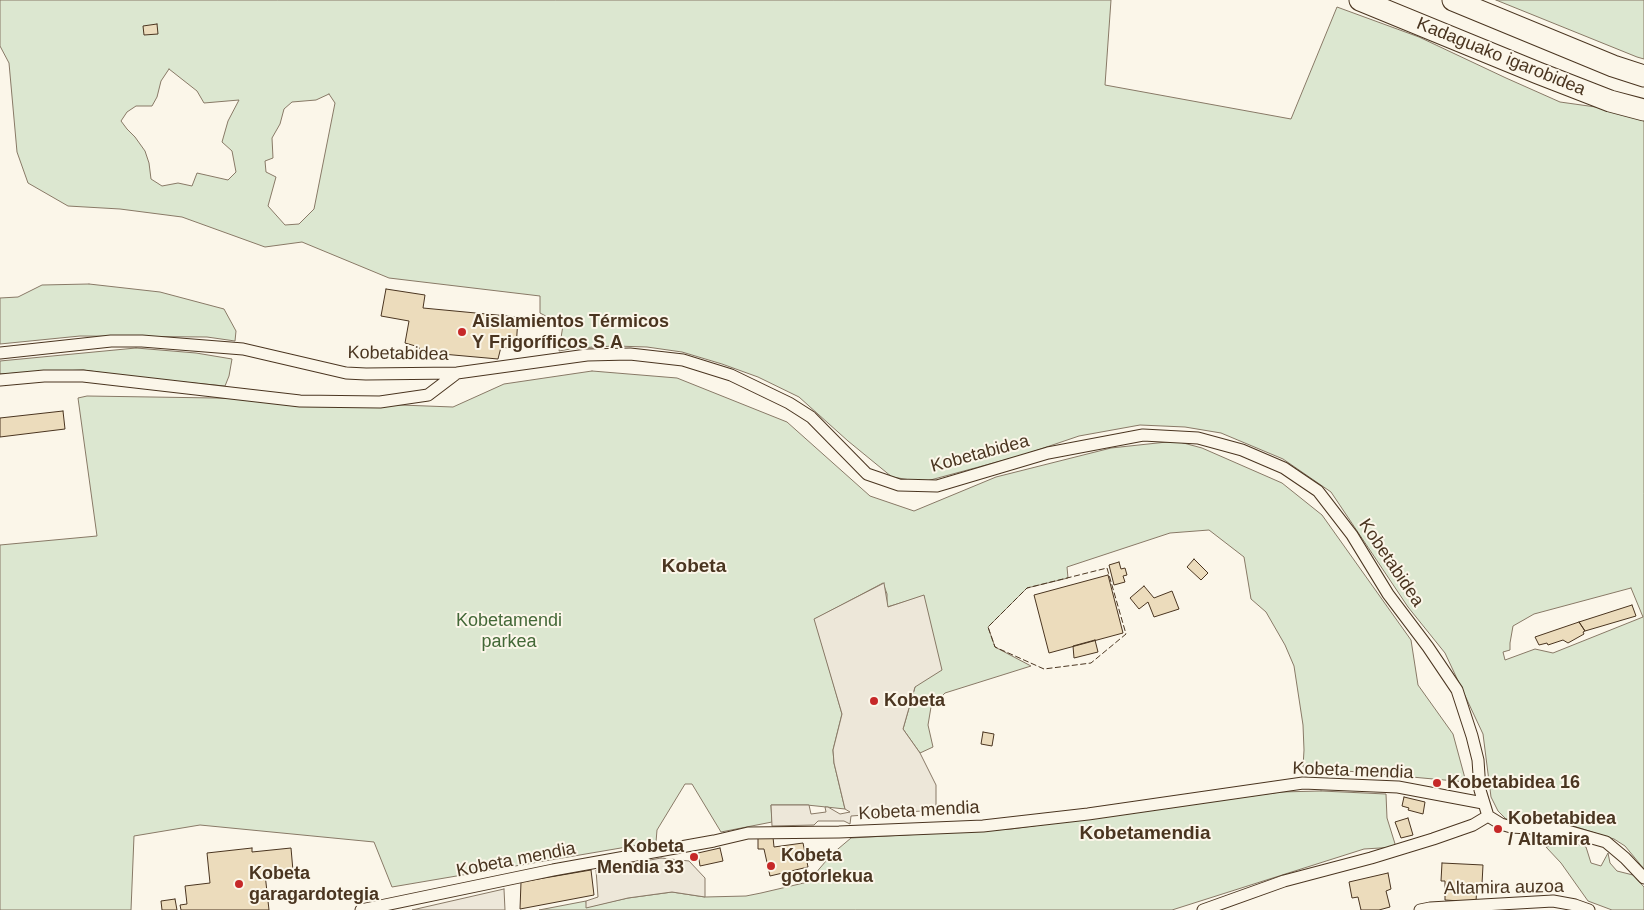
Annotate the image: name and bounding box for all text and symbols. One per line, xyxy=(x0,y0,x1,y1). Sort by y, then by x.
street label: Kadaguako igarobidea xyxy=(1413,13,1589,101)
place label: Aislamientos Térmicos Y Frigoríficos S A xyxy=(472,311,669,354)
marker: Aislamientos Térmicos Y Frigoríficos S A xyxy=(456,326,468,338)
street label: Kobetabidea xyxy=(347,342,449,366)
street label: Kobetabidea xyxy=(928,430,1032,478)
street label: Kobetabidea xyxy=(1354,515,1428,611)
district label: Kobeta xyxy=(662,556,726,578)
park label: Kobetamendi parkea xyxy=(456,610,562,652)
place label: Kobeta xyxy=(884,690,945,712)
marker: Kobeta xyxy=(868,695,880,707)
street label: Kobeta mendia xyxy=(1292,758,1414,784)
place label: Kobetabidea 16 xyxy=(1447,772,1580,794)
marker: Kobetabidea 16 xyxy=(1431,777,1443,789)
street label: Kobeta mendia xyxy=(858,797,980,825)
place label: Kobetabidea / Altamira xyxy=(1508,808,1616,851)
district label: Kobetamendia xyxy=(1080,823,1210,845)
marker: Kobetabidea / Altamira xyxy=(1492,823,1504,835)
place label: Kobeta Mendia 33 xyxy=(597,836,684,879)
street label: Kobeta mendia xyxy=(455,838,577,882)
place label: Kobeta gotorlekua xyxy=(781,845,873,888)
marker: Kobeta Mendia 33 xyxy=(688,851,700,863)
marker: Kobeta gotorlekua xyxy=(765,860,777,872)
place label: Kobeta garagardotegia xyxy=(249,863,379,906)
street label: Altamira auzoa xyxy=(1444,876,1564,900)
marker: Kobeta garagardotegia xyxy=(233,878,245,890)

